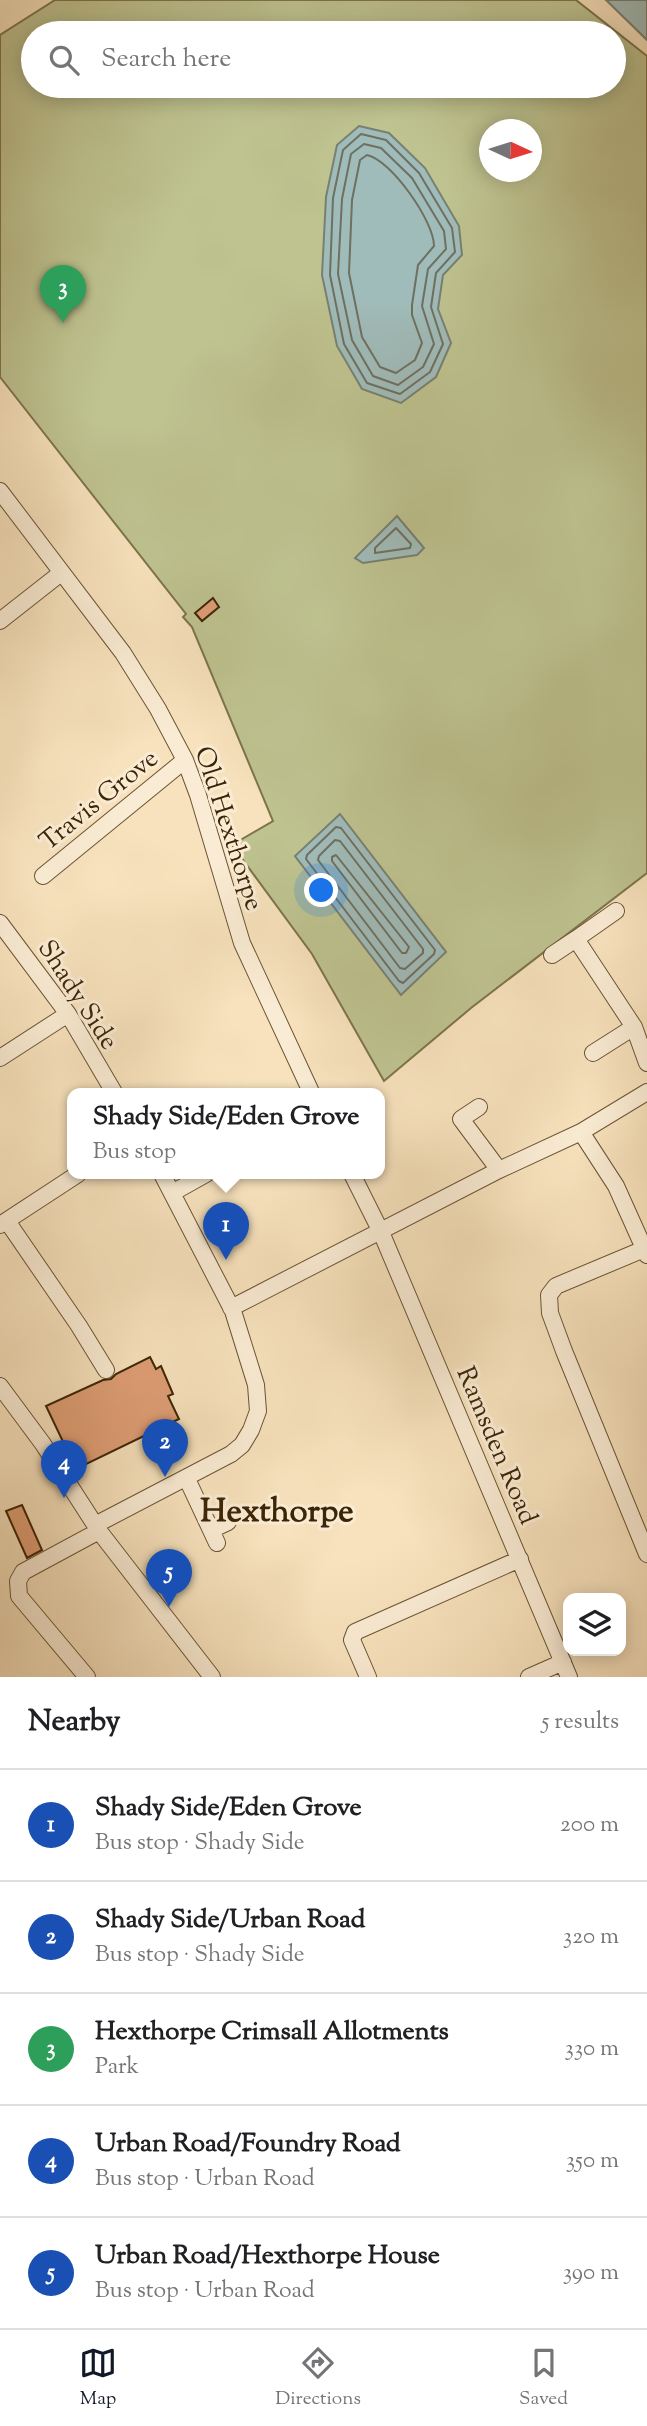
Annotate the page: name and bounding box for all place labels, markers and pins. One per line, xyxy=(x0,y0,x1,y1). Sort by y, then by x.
pin: 3 xyxy=(40,265,86,323)
pin: 1 xyxy=(203,1202,249,1260)
pin: 2 xyxy=(142,1419,188,1477)
pin: 4 xyxy=(41,1440,87,1498)
pin: 5 xyxy=(146,1549,192,1607)

